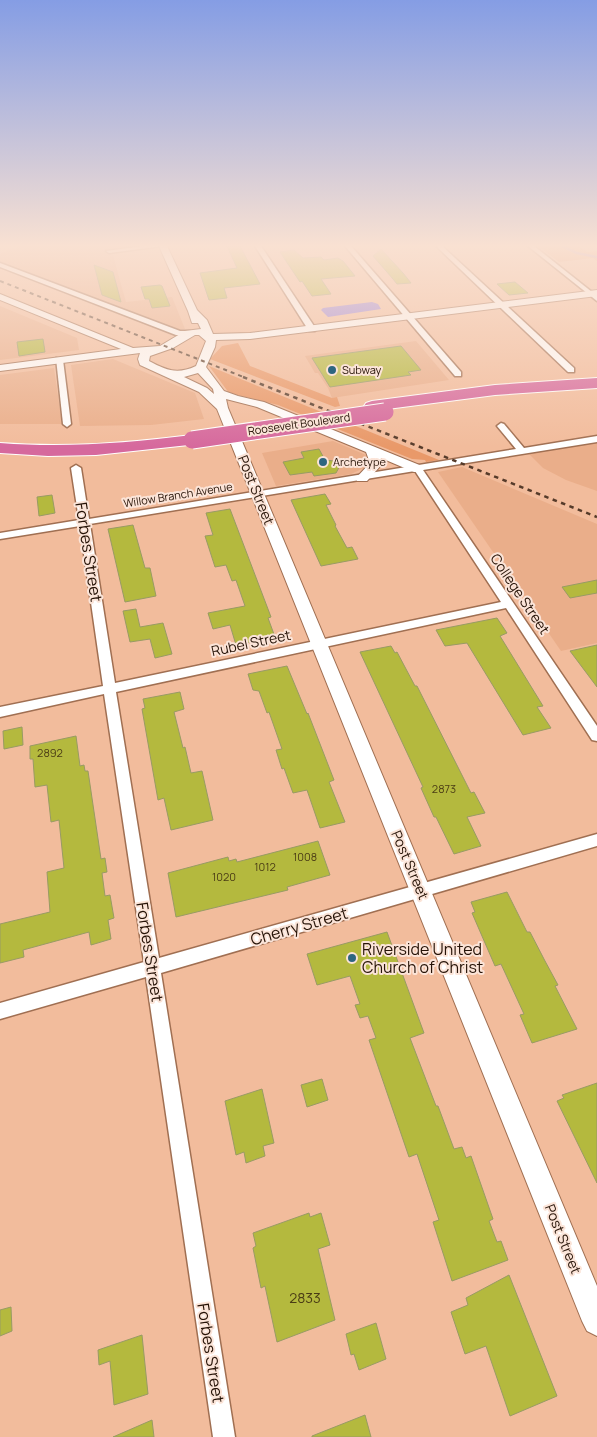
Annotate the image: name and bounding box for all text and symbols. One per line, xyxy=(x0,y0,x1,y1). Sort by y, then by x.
place label: Subway xyxy=(342,362,382,377)
marker: Subway xyxy=(326,364,338,376)
street label: Roosevelt Boulevard xyxy=(247,409,351,438)
street label: Post Street xyxy=(234,452,279,528)
place label: Archetype xyxy=(333,454,386,469)
marker: Archetype xyxy=(317,456,329,468)
street label: Willow Branch Avenue xyxy=(122,478,234,511)
street label: Forbes Street xyxy=(70,501,108,603)
street label: College Street xyxy=(486,550,555,638)
street label: Rubel Street xyxy=(209,625,293,660)
house number: 2892 xyxy=(37,745,63,760)
house number: 2873 xyxy=(432,781,456,796)
street label: Post Street xyxy=(387,827,434,903)
house number: 1008 xyxy=(293,849,317,864)
house number: 1012 xyxy=(254,859,276,874)
house number: 1020 xyxy=(212,869,236,884)
street label: Forbes Street xyxy=(131,901,169,1003)
street label: Cherry Street xyxy=(248,902,350,950)
place label: Riverside United Church of Christ xyxy=(362,938,483,978)
marker: Riverside United Church of Christ xyxy=(346,952,358,964)
street label: Post Street xyxy=(541,1201,586,1277)
house number: 2833 xyxy=(289,1288,321,1307)
street label: Forbes Street xyxy=(192,1302,230,1404)

